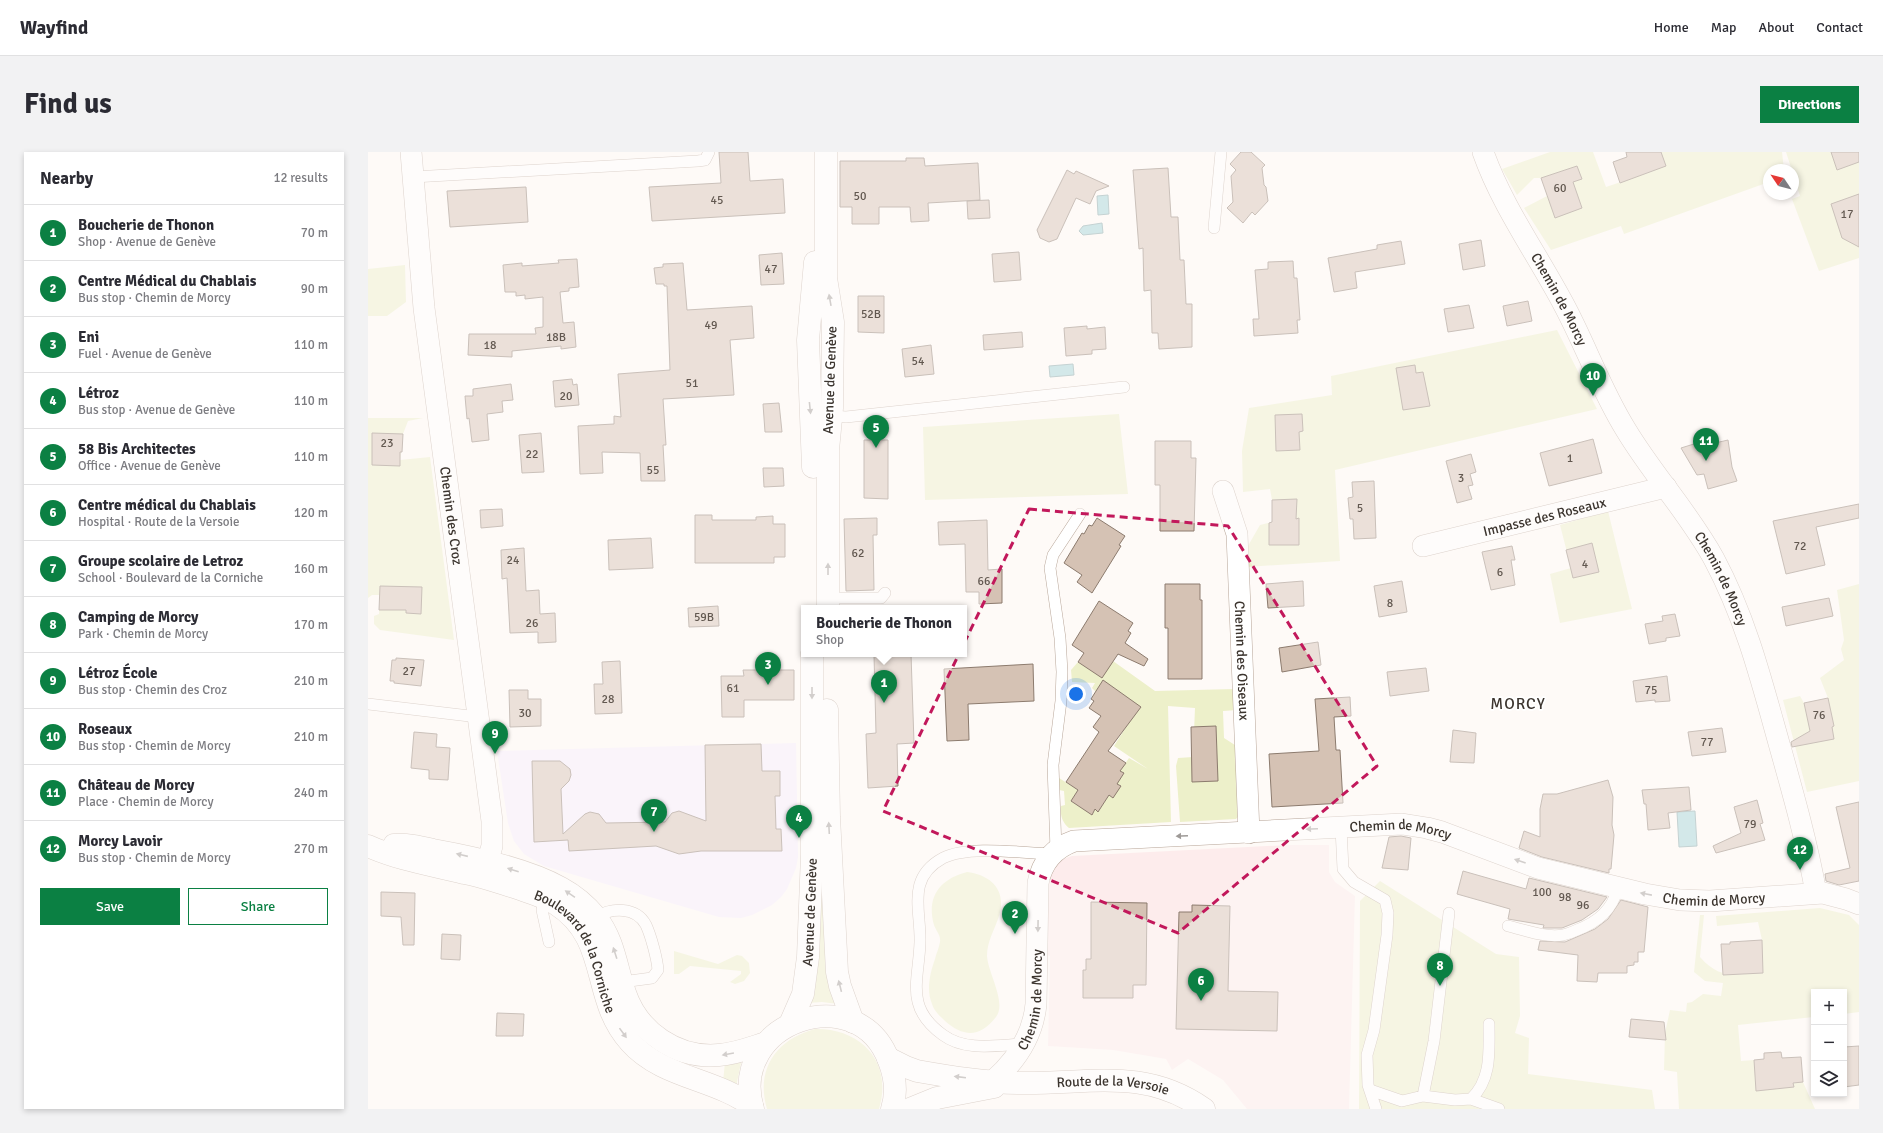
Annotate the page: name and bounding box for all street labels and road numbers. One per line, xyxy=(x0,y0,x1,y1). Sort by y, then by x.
street label: Chemin de Morcy xyxy=(1527,250,1591,349)
street label: Avenue de Genève xyxy=(820,326,840,434)
street label: Chemin des Croz xyxy=(437,465,466,566)
street label: Impasse des Roseaux xyxy=(1481,493,1608,540)
street label: Chemin de Morcy xyxy=(1691,528,1751,628)
street label: Chemin des Oiseaux xyxy=(1231,600,1253,721)
street label: Chemin de Morcy xyxy=(1349,815,1454,843)
street label: Avenue de Genève xyxy=(798,858,820,967)
street label: Boulevard de la Corniche xyxy=(532,886,619,1015)
street label: Chemin de Morcy xyxy=(1661,889,1766,910)
street label: Chemin de Morcy xyxy=(1014,948,1045,1053)
street label: Route de la Versoie xyxy=(1056,1072,1172,1098)

